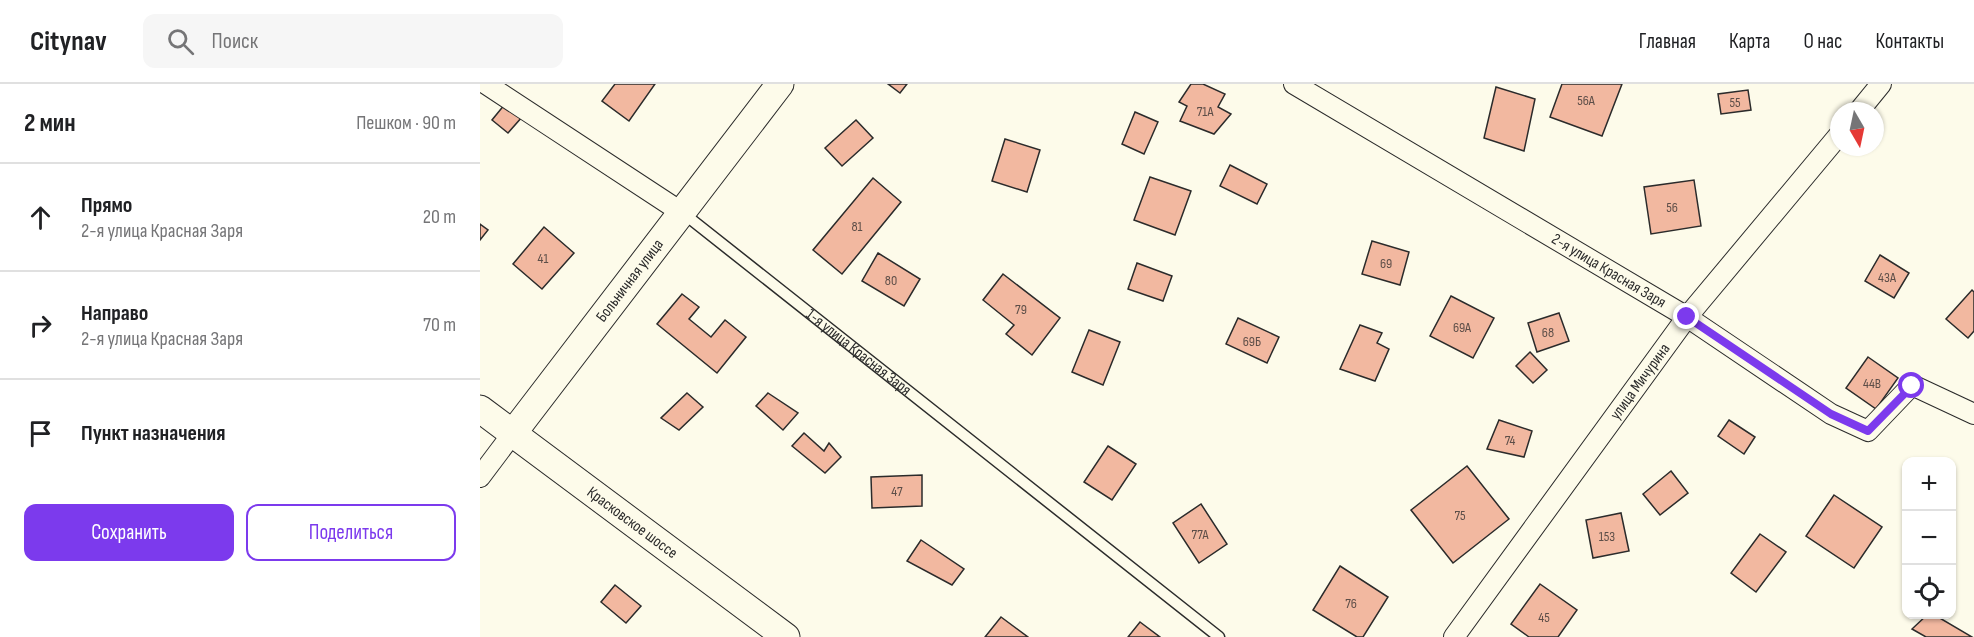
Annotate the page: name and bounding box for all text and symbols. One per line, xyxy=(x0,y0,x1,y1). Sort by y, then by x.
search box xyxy=(143,14,563,68)
text: Citynav xyxy=(30,25,107,58)
icon: search xyxy=(164,25,197,58)
text: Поиск xyxy=(212,28,258,55)
text: Главная xyxy=(1639,29,1696,54)
text: Карта xyxy=(1729,29,1770,54)
text: О нас xyxy=(1803,29,1842,54)
text: Контакты xyxy=(1875,29,1944,54)
house number: 56А xyxy=(1577,92,1596,109)
house number: 55 xyxy=(1729,94,1741,111)
north arrow xyxy=(1830,102,1884,156)
house number: 71А xyxy=(1197,103,1214,120)
text: 2 мин xyxy=(24,108,76,139)
text: Пешком · 90 m xyxy=(356,111,456,135)
text: Прямо xyxy=(81,192,132,219)
house number: 56 xyxy=(1666,199,1678,216)
icon: ahead xyxy=(24,201,57,234)
text: 20 m xyxy=(423,205,456,229)
house number: 81 xyxy=(851,218,863,235)
text: 2-я улица Красная Заря xyxy=(81,219,243,243)
street label: 2-я улица Красная Заря xyxy=(1548,229,1669,312)
street label: Больничная улица xyxy=(592,235,667,326)
house number: 41 xyxy=(538,250,548,267)
house number: 69 xyxy=(1380,255,1392,272)
house number: 43А xyxy=(1878,269,1897,286)
house number: 80 xyxy=(885,272,897,289)
text: Направо xyxy=(81,300,148,327)
house number: 79 xyxy=(1015,301,1027,318)
route end xyxy=(1673,303,1699,329)
street label: 1-я улица Красная Заря xyxy=(802,305,915,399)
icon: right xyxy=(24,309,57,342)
text: 70 m xyxy=(423,313,456,337)
house number: 69А xyxy=(1453,319,1472,336)
house number: 68 xyxy=(1542,324,1554,341)
text: 2-я улица Красная Заря xyxy=(81,327,243,351)
house number: 69Б xyxy=(1243,333,1261,350)
street label: улица Мичурина xyxy=(1606,340,1674,423)
route start xyxy=(1898,372,1924,398)
house number: 44В xyxy=(1863,375,1881,392)
icon: arrive xyxy=(24,417,57,450)
text: Пункт назначения xyxy=(81,420,225,447)
house number: 74 xyxy=(1505,432,1516,449)
map controls xyxy=(1902,457,1956,619)
button: + xyxy=(1902,457,1956,511)
street label: Красковское шоссе xyxy=(583,483,681,562)
house number: 47 xyxy=(891,483,903,500)
button: Сохранить xyxy=(24,504,234,561)
button: Поделиться xyxy=(246,504,456,561)
house number: 75 xyxy=(1454,507,1466,524)
button: − xyxy=(1902,511,1956,565)
house number: 77А xyxy=(1192,526,1209,543)
house number: 153 xyxy=(1599,528,1615,545)
button: locate xyxy=(1902,565,1956,619)
house number: 76 xyxy=(1345,595,1357,612)
house number: 45 xyxy=(1538,609,1550,626)

